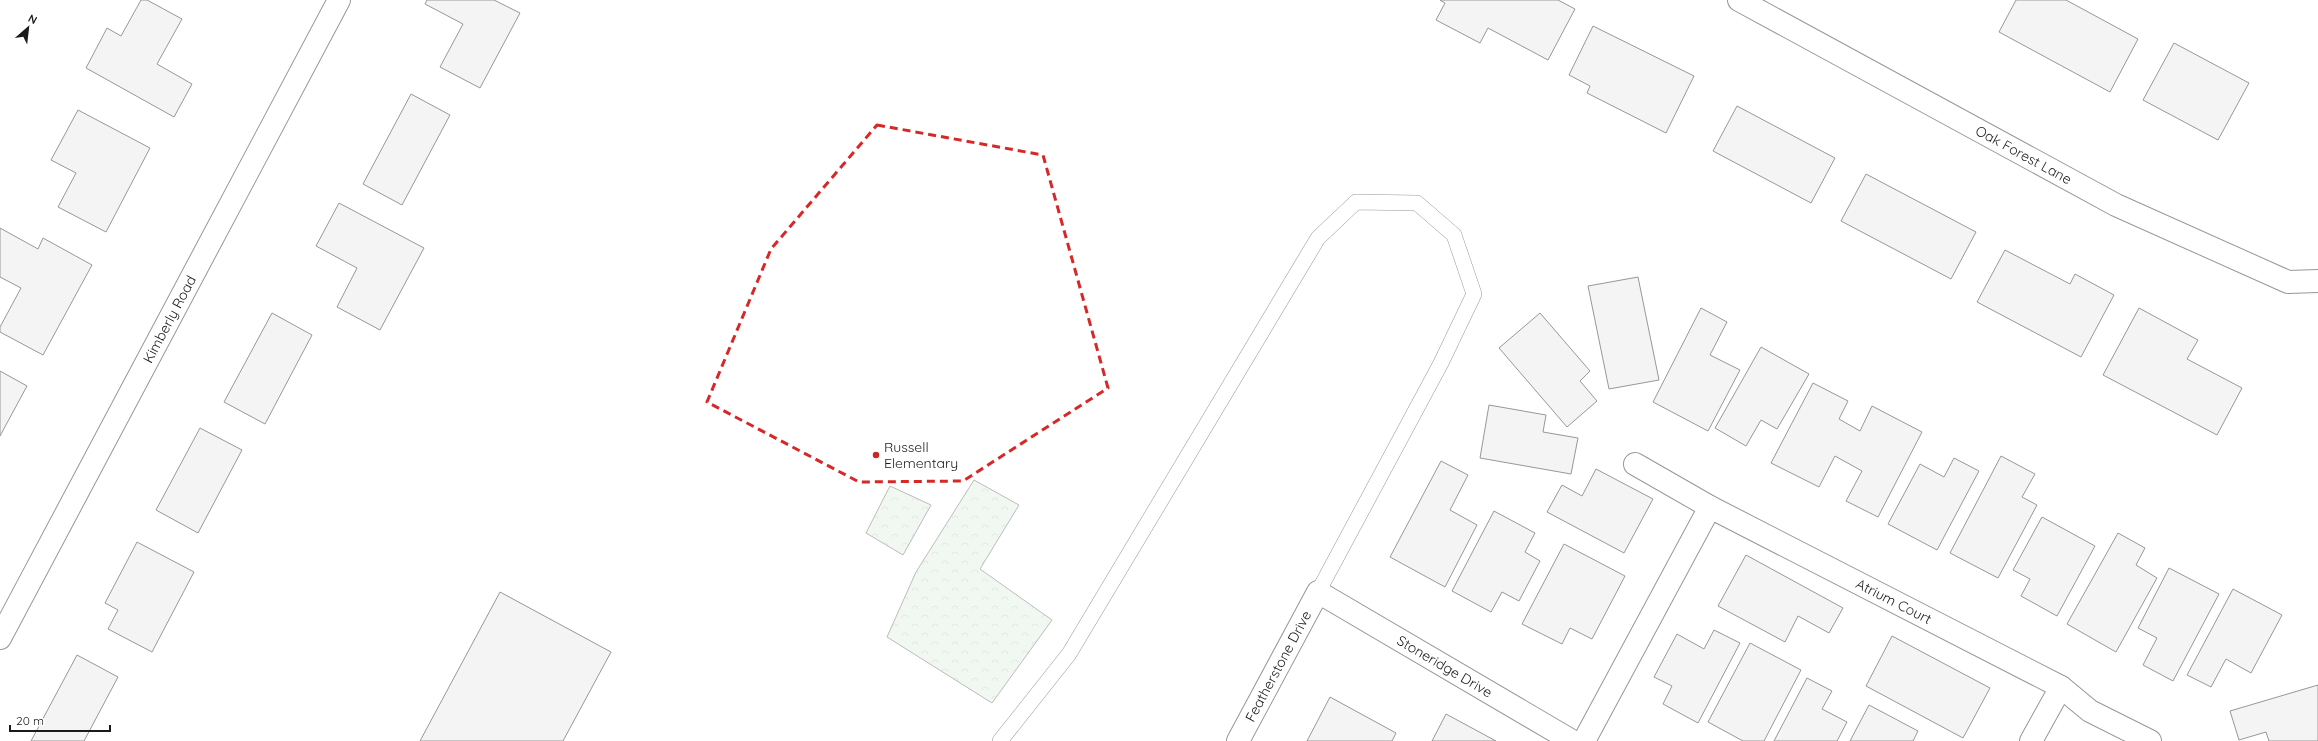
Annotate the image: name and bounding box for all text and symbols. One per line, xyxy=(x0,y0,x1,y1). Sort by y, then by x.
north arrow xyxy=(8,8,48,48)
text: N xyxy=(26,11,40,27)
street label: Oak Forest Lane xyxy=(1972,121,2075,188)
street label: Kimberly Road xyxy=(139,272,200,366)
place label: Russell Elementary xyxy=(884,438,958,472)
marker: Russell Elementary xyxy=(871,450,881,460)
street label: Atrium Court xyxy=(1853,574,1935,628)
street label: Featherstone Drive xyxy=(1241,607,1315,725)
street label: Stoneridge Drive xyxy=(1394,631,1496,701)
scale bar xyxy=(10,707,110,733)
text: 20 m xyxy=(16,713,44,728)

